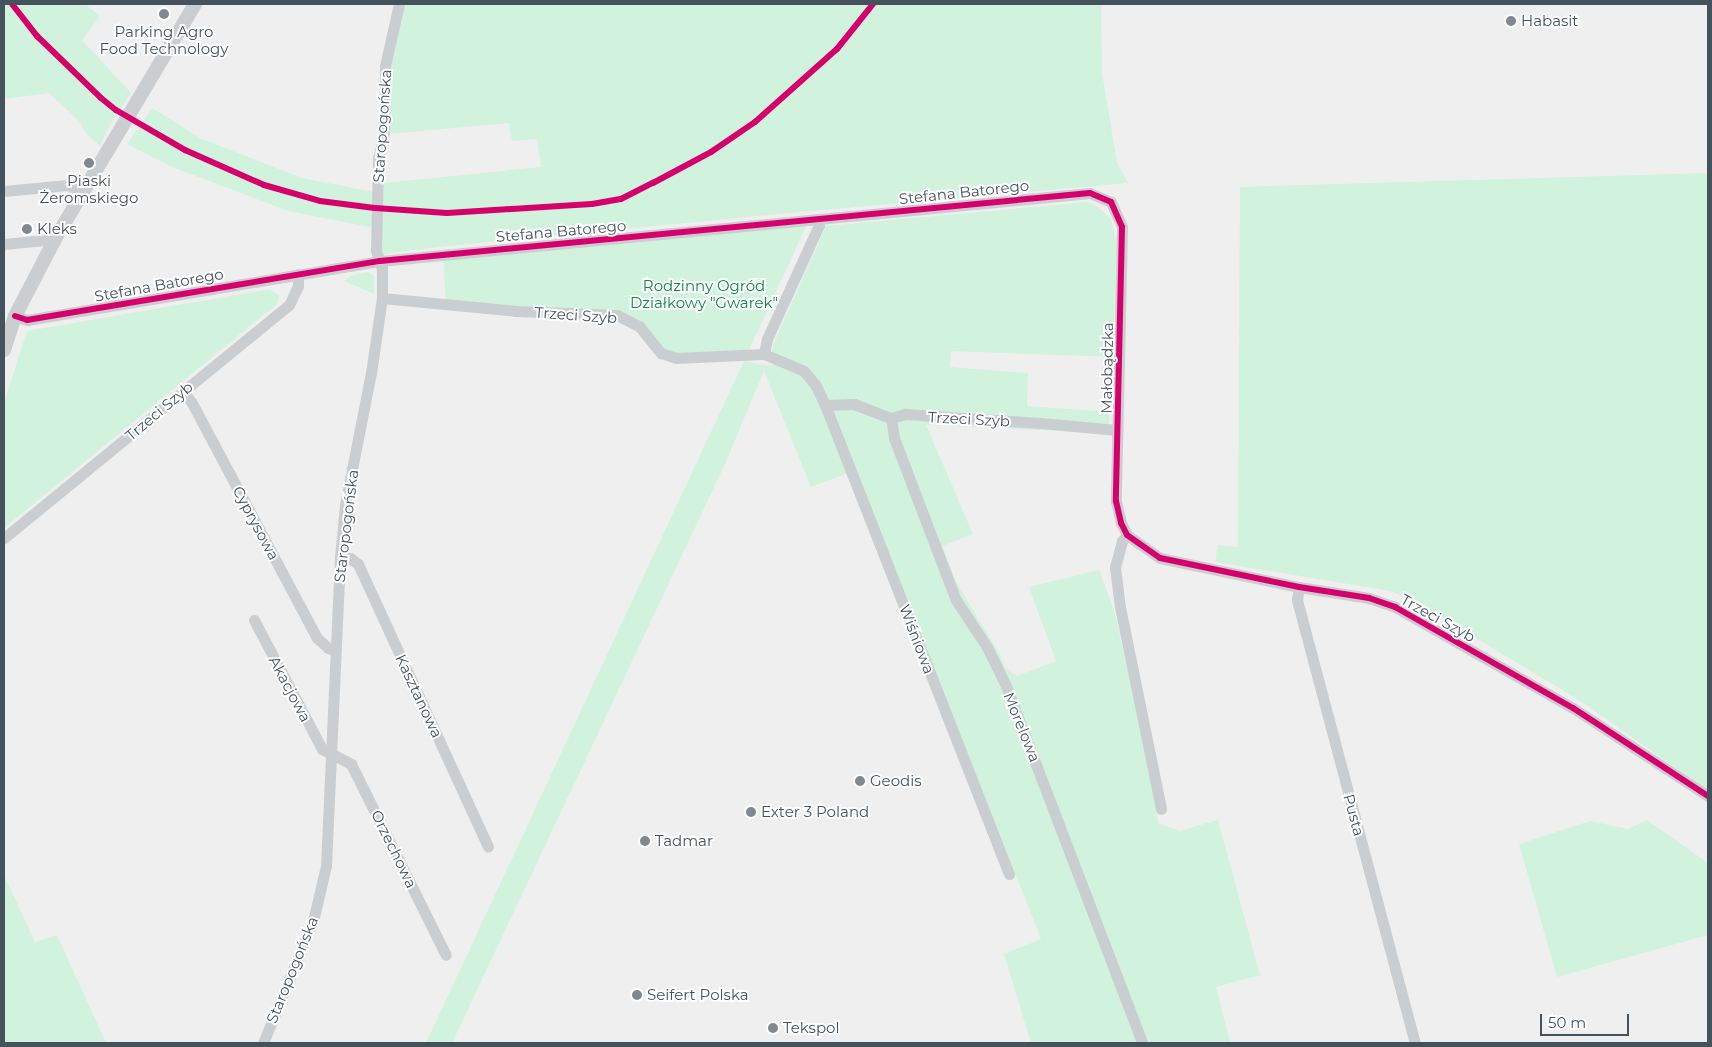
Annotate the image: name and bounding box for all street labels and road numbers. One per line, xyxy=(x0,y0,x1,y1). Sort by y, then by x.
street label: Staropogońska xyxy=(369,69,395,183)
street label: Stefana Batorego xyxy=(898,176,1030,208)
street label: Stefana Batorego xyxy=(495,216,627,246)
street label: Stefana Batorego xyxy=(93,265,225,305)
street label: Trzeci Szyb xyxy=(534,303,618,327)
street label: Małobądzka xyxy=(1097,322,1117,414)
street label: Trzeci Szyb xyxy=(122,378,196,444)
street label: Trzeci Szyb xyxy=(927,408,1011,430)
street label: Staropogońska xyxy=(330,469,362,583)
street label: Cyprysowa xyxy=(229,483,283,563)
street label: Trzeci Szyb xyxy=(1398,590,1478,646)
street label: Wiśniowa xyxy=(896,602,938,676)
street label: Kasztanowa xyxy=(392,651,446,741)
street label: Akacjowa xyxy=(265,653,315,725)
street label: Morelowa xyxy=(1000,690,1044,764)
street label: Pusta xyxy=(1340,792,1368,838)
street label: Orzechowa xyxy=(367,807,421,891)
street label: Staropogońska xyxy=(262,914,322,1026)

